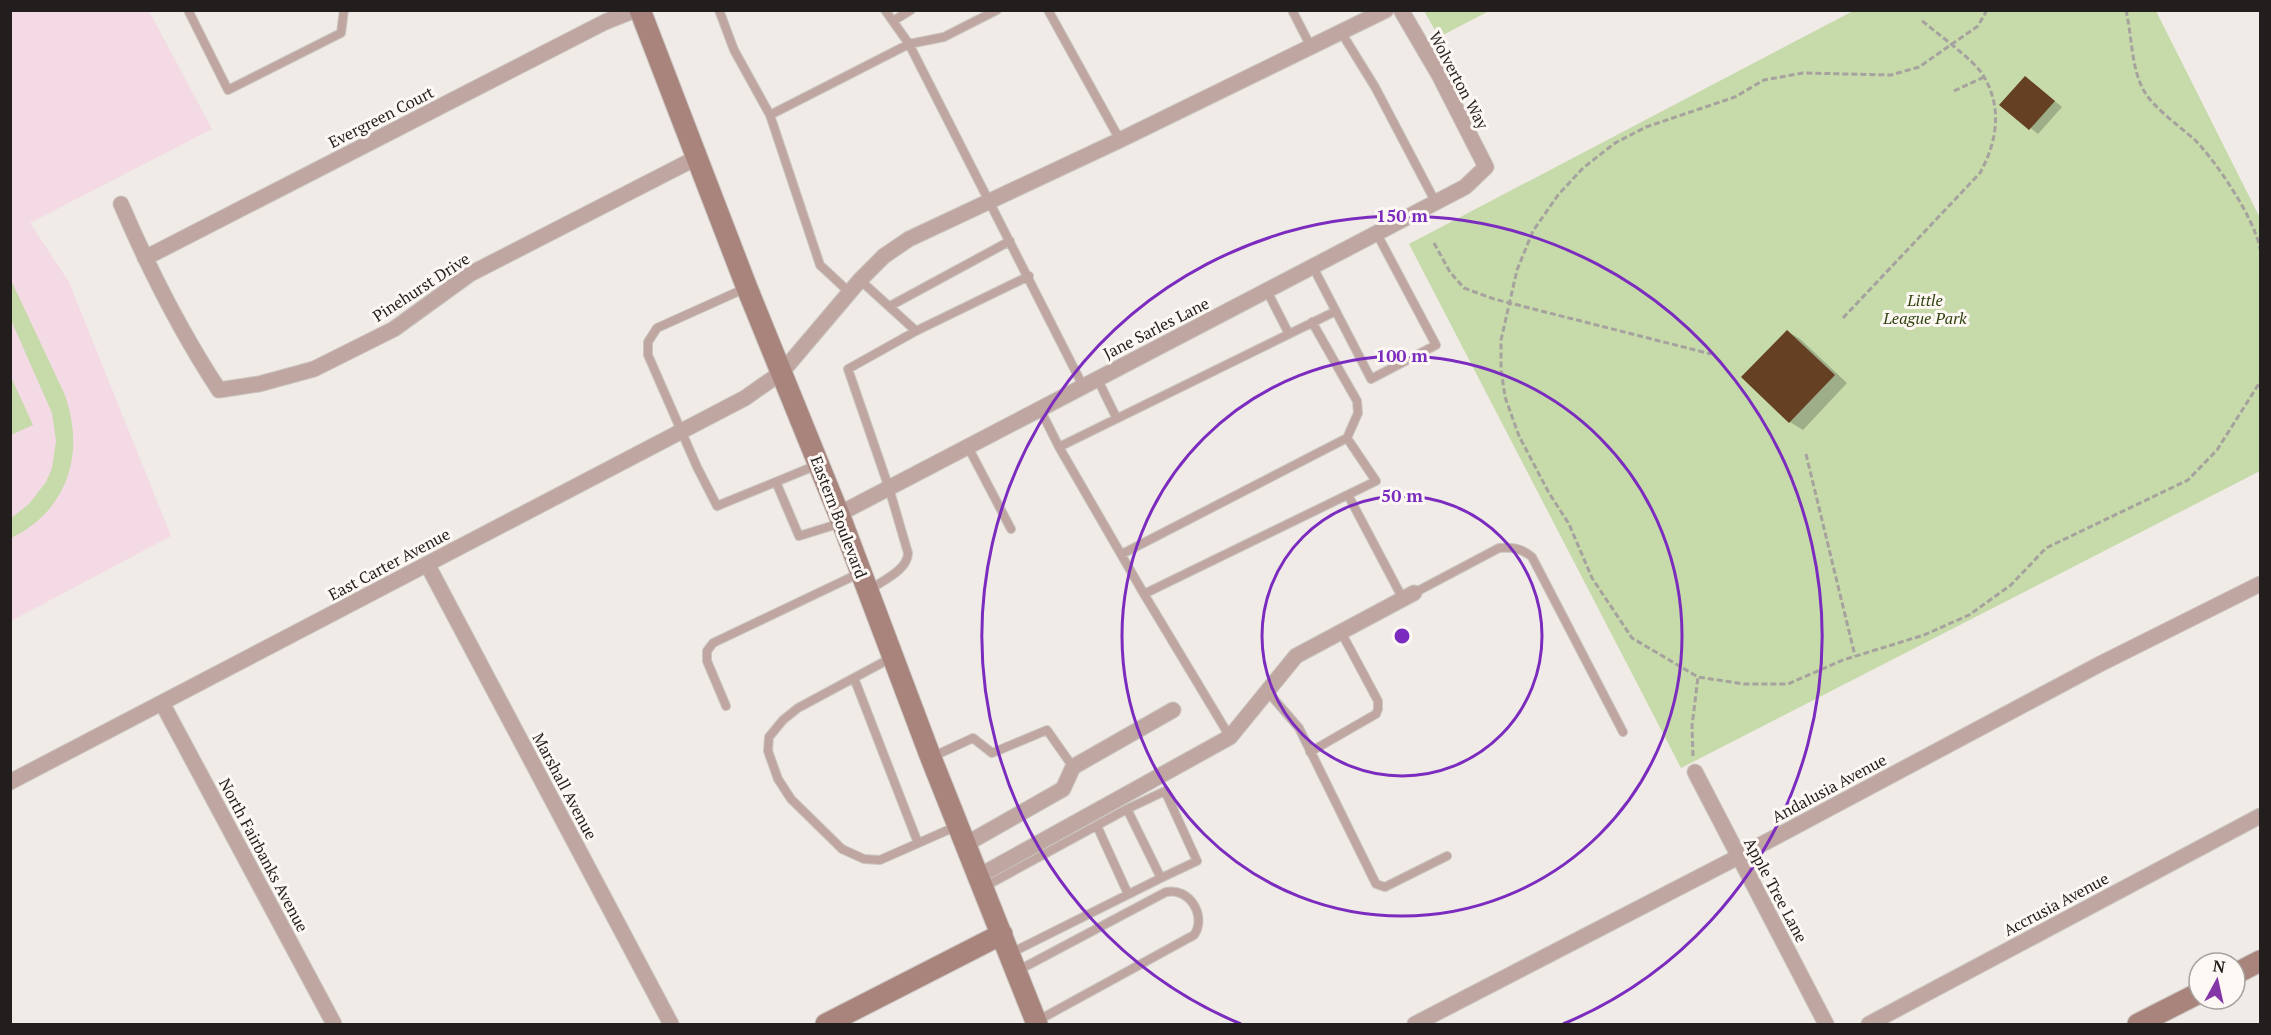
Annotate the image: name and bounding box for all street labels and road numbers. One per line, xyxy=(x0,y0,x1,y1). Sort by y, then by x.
street label: Wolverton Way xyxy=(1424,27,1494,134)
street label: Evergreen Court xyxy=(325,81,437,153)
street label: Pinehurst Drive xyxy=(368,247,474,327)
street label: Jane Sarles Lane xyxy=(1099,292,1213,364)
street label: Eastern Boulevard xyxy=(806,453,873,582)
street label: East Carter Avenue xyxy=(324,523,454,605)
street label: Marshall Avenue xyxy=(528,729,602,843)
street label: Andalusia Avenue xyxy=(1768,748,1890,828)
street label: North Fairbanks Avenue xyxy=(214,774,314,936)
street label: Apple Tree Lane xyxy=(1739,834,1813,946)
street label: Accrusia Avenue xyxy=(2000,867,2112,941)

